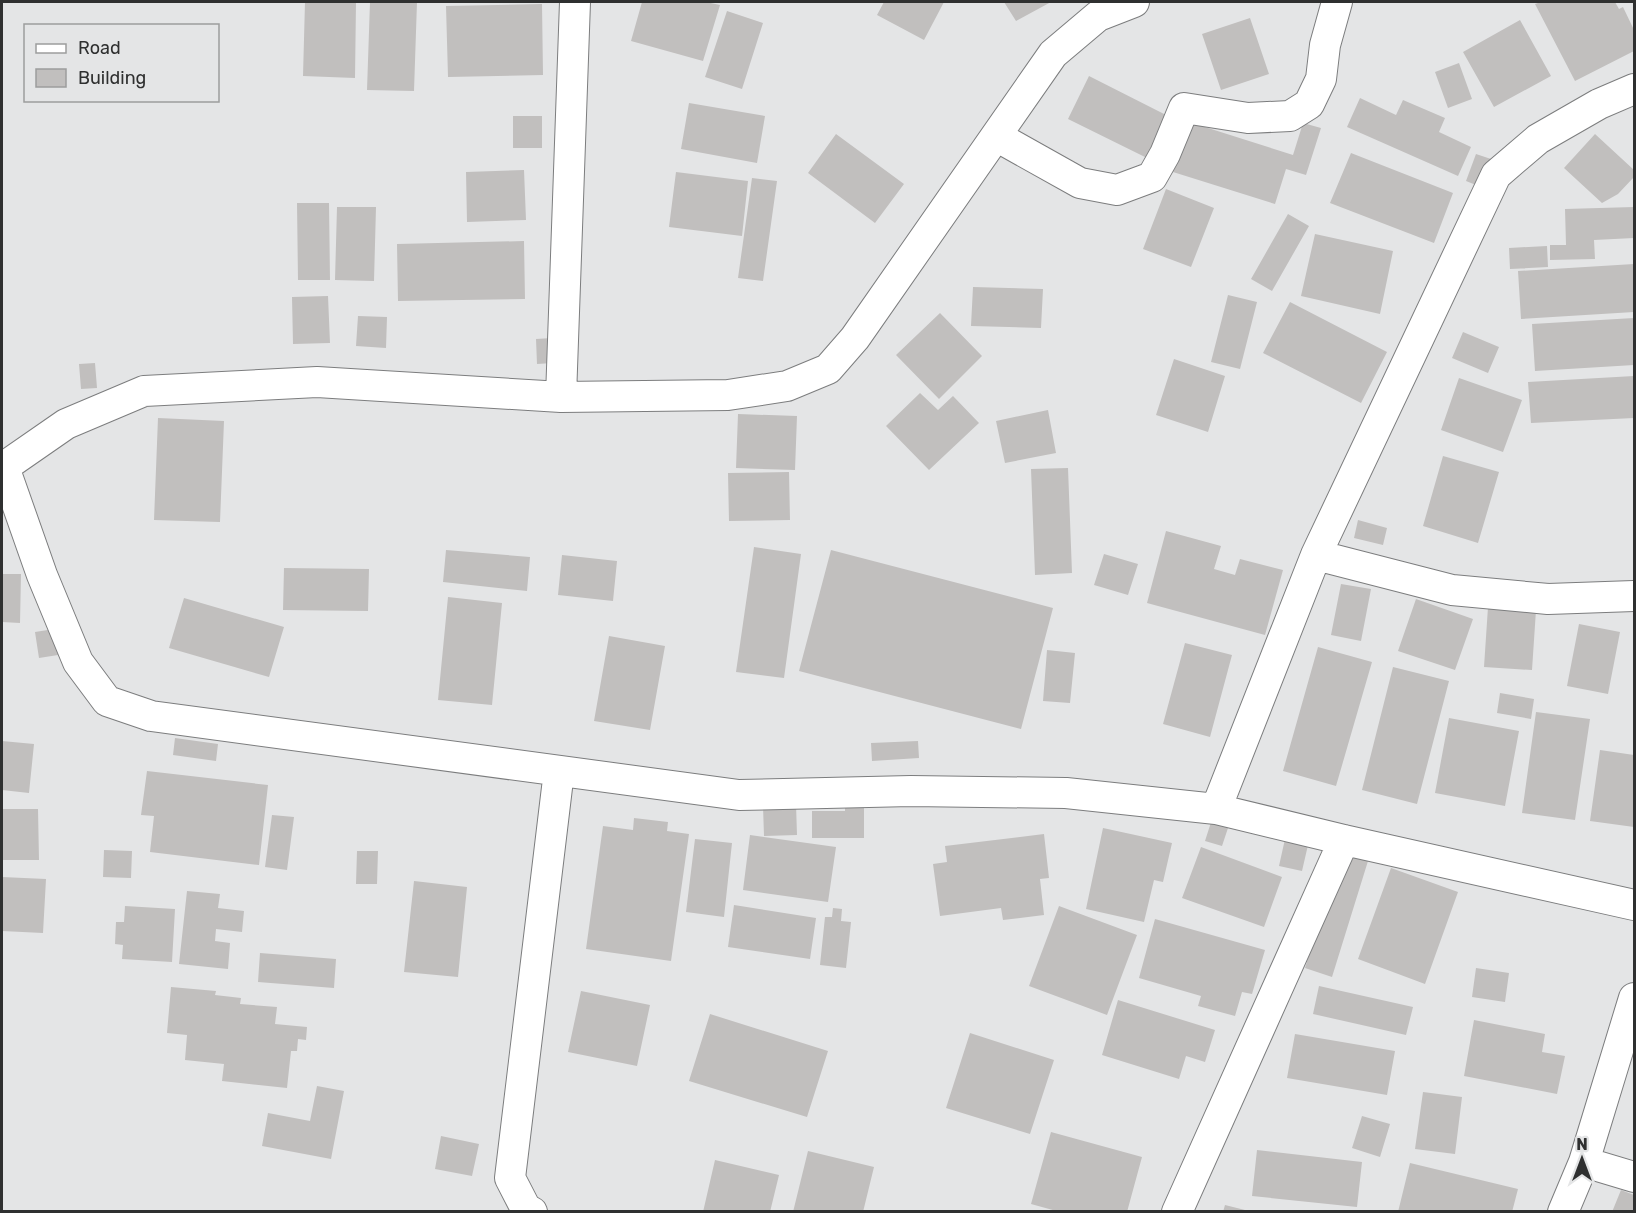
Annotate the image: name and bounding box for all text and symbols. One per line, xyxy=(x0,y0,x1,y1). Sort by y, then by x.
legend xyxy=(24,24,219,102)
text: Road xyxy=(78,37,121,59)
text: Building xyxy=(78,67,146,89)
north arrow xyxy=(1552,1129,1612,1189)
text: N xyxy=(1576,1135,1588,1154)

